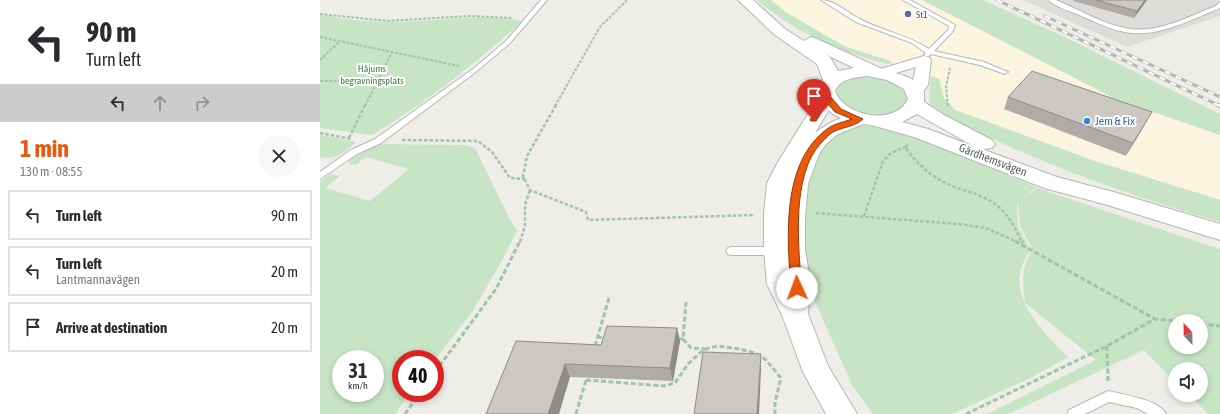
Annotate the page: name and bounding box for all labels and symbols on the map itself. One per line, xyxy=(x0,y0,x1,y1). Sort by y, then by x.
marker: St1 xyxy=(903,9,913,19)
place label: St1 xyxy=(916,9,928,20)
park label: Håjums begravningsplats xyxy=(340,63,404,86)
pin xyxy=(797,79,831,120)
place label: Jem & Fix xyxy=(1095,114,1135,128)
marker: Jem & Fix xyxy=(1082,116,1092,126)
street label: Gärdhemsvägen xyxy=(957,141,1029,179)
position arrow xyxy=(776,267,818,309)
north arrow xyxy=(1168,314,1208,354)
speed limit sign: 40 xyxy=(392,350,444,402)

